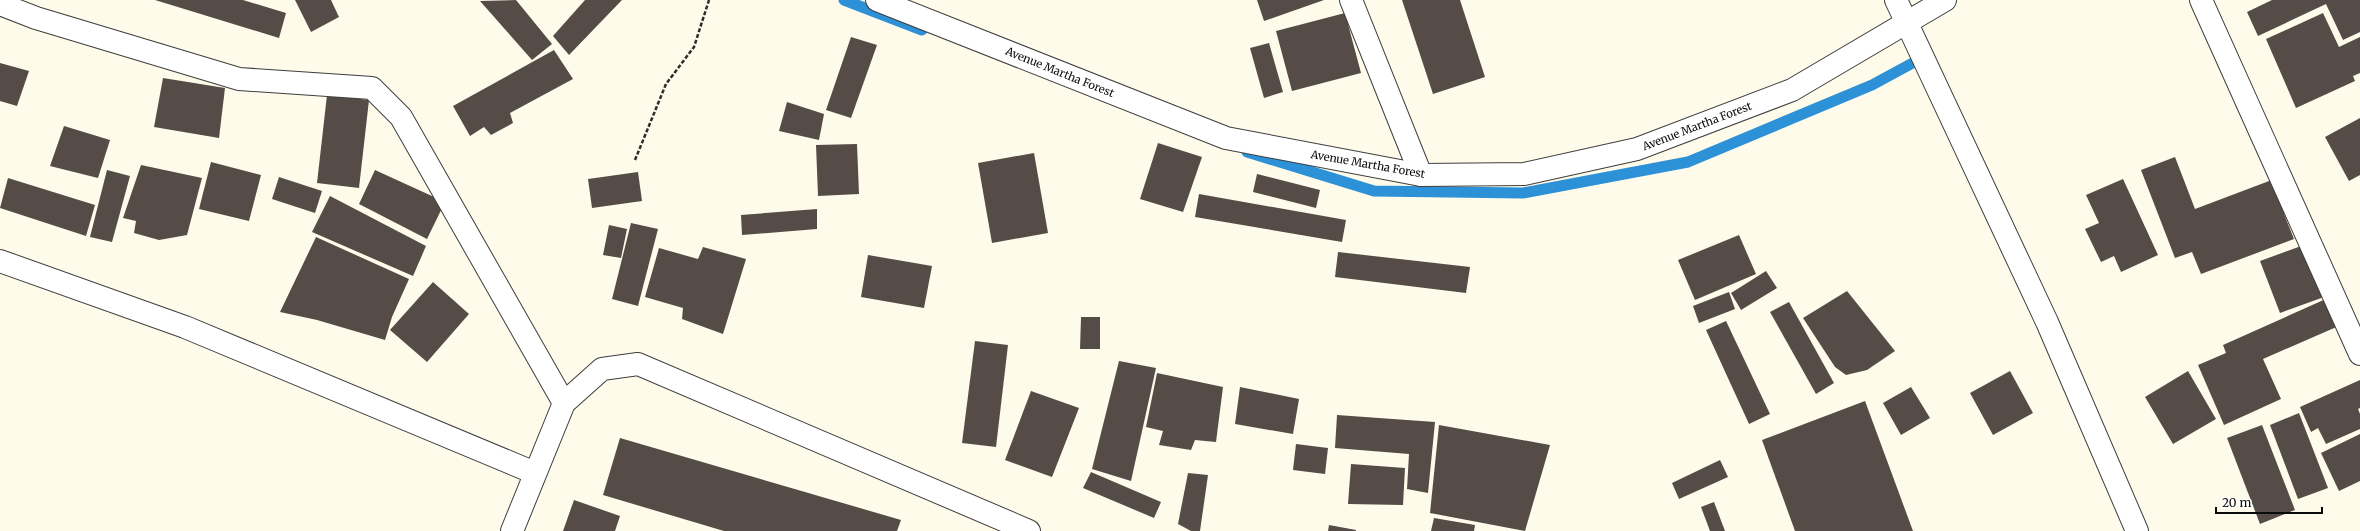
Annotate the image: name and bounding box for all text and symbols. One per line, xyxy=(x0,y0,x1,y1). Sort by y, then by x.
street label: Avenue Martha Forest xyxy=(1003,43,1117,100)
street label: Avenue Martha Forest xyxy=(1639,98,1754,154)
street label: Avenue Martha Forest xyxy=(1309,147,1427,181)
scale bar xyxy=(2216,489,2322,515)
text: 20 m xyxy=(2222,495,2251,510)

